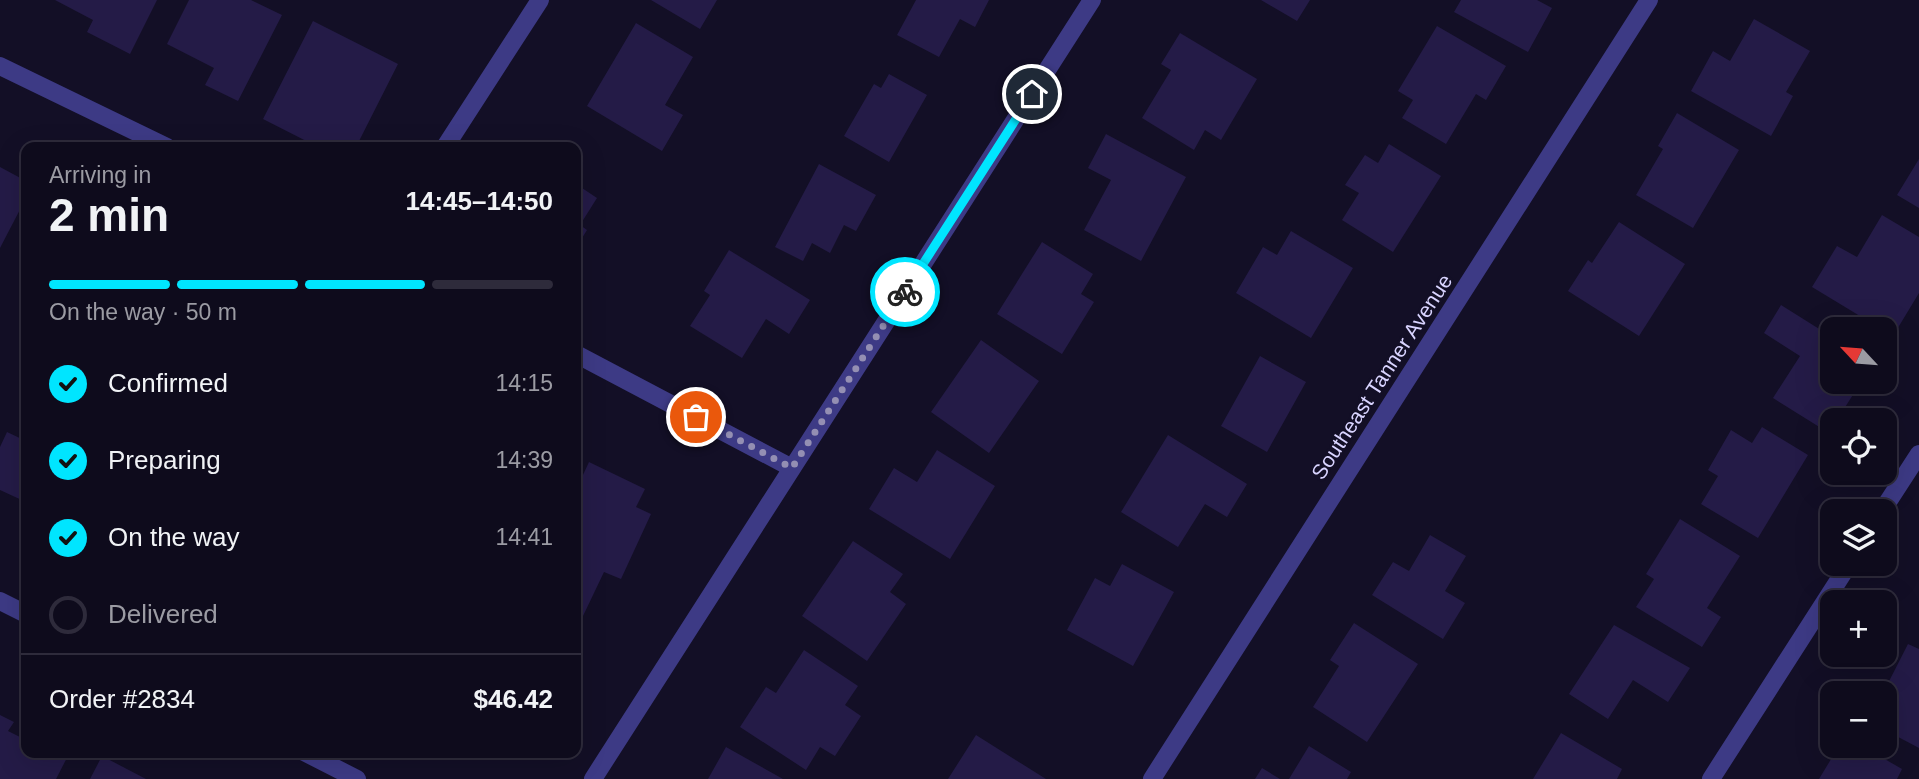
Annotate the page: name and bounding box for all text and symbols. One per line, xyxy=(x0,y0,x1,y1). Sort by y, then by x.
pin xyxy=(1002,64,1062,124)
icon: home xyxy=(1013,75,1051,113)
text: Arriving in xyxy=(49,162,151,188)
text: 14:45–14:50 xyxy=(406,186,553,216)
text: 2 min xyxy=(49,189,169,241)
courier xyxy=(870,257,940,327)
street label: Southeast Tanner Avenue xyxy=(1307,270,1457,484)
icon: bike xyxy=(886,273,924,311)
text: On the way · 50 m xyxy=(49,299,237,325)
north arrow xyxy=(1820,317,1897,394)
map controls xyxy=(1820,317,1897,758)
icon: check xyxy=(49,365,87,403)
text: Confirmed xyxy=(108,368,228,398)
text: 14:15 xyxy=(495,370,553,396)
pin xyxy=(666,387,726,447)
icon: bag xyxy=(677,398,715,436)
button: locate xyxy=(1820,408,1897,485)
icon: check xyxy=(49,442,87,480)
text: Preparing xyxy=(108,445,221,475)
text: 14:39 xyxy=(495,447,553,473)
button: layers xyxy=(1820,499,1897,576)
icon: check xyxy=(49,519,87,557)
text: On the way xyxy=(108,522,240,552)
text: 14:41 xyxy=(495,524,553,550)
button: + xyxy=(1820,590,1897,667)
text: Delivered xyxy=(108,599,218,629)
button: − xyxy=(1820,681,1897,758)
text: Order #2834 xyxy=(49,684,195,714)
text: $46.42 xyxy=(473,684,553,714)

